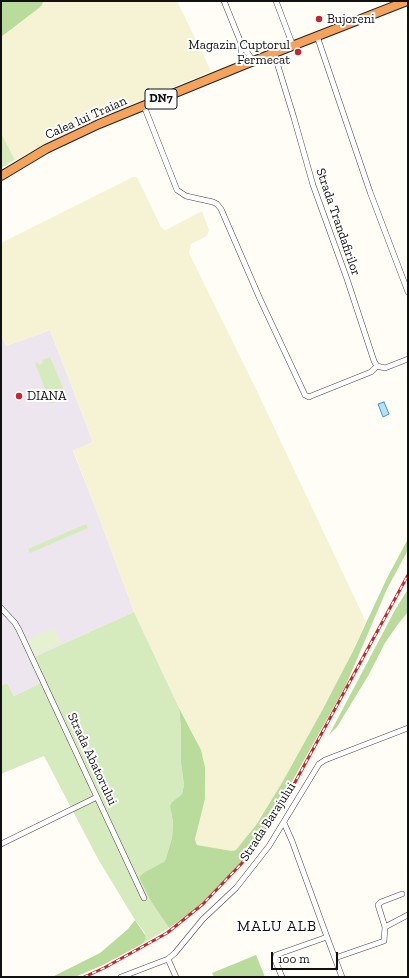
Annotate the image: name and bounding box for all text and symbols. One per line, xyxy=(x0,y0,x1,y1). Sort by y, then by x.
place label: Bujoreni xyxy=(327,11,375,27)
marker: Bujoreni xyxy=(314,14,324,24)
place label: Magazin Cuptorul Fermecat xyxy=(188,37,290,68)
marker: Magazin Cuptorul Fermecat xyxy=(293,47,303,57)
road number: DN7 xyxy=(145,89,177,109)
street label: Calea lui Traian xyxy=(43,93,129,143)
street label: Strada Trandafirilor xyxy=(312,166,364,278)
place label: DIANA xyxy=(27,388,66,404)
marker: DIANA xyxy=(14,391,24,401)
street label: Strada Abatorului xyxy=(64,710,120,808)
street label: Strada Barajului xyxy=(237,780,299,864)
district label: MALU ALB xyxy=(237,918,317,936)
scale bar xyxy=(273,944,340,970)
text: 100 m xyxy=(278,952,310,966)

